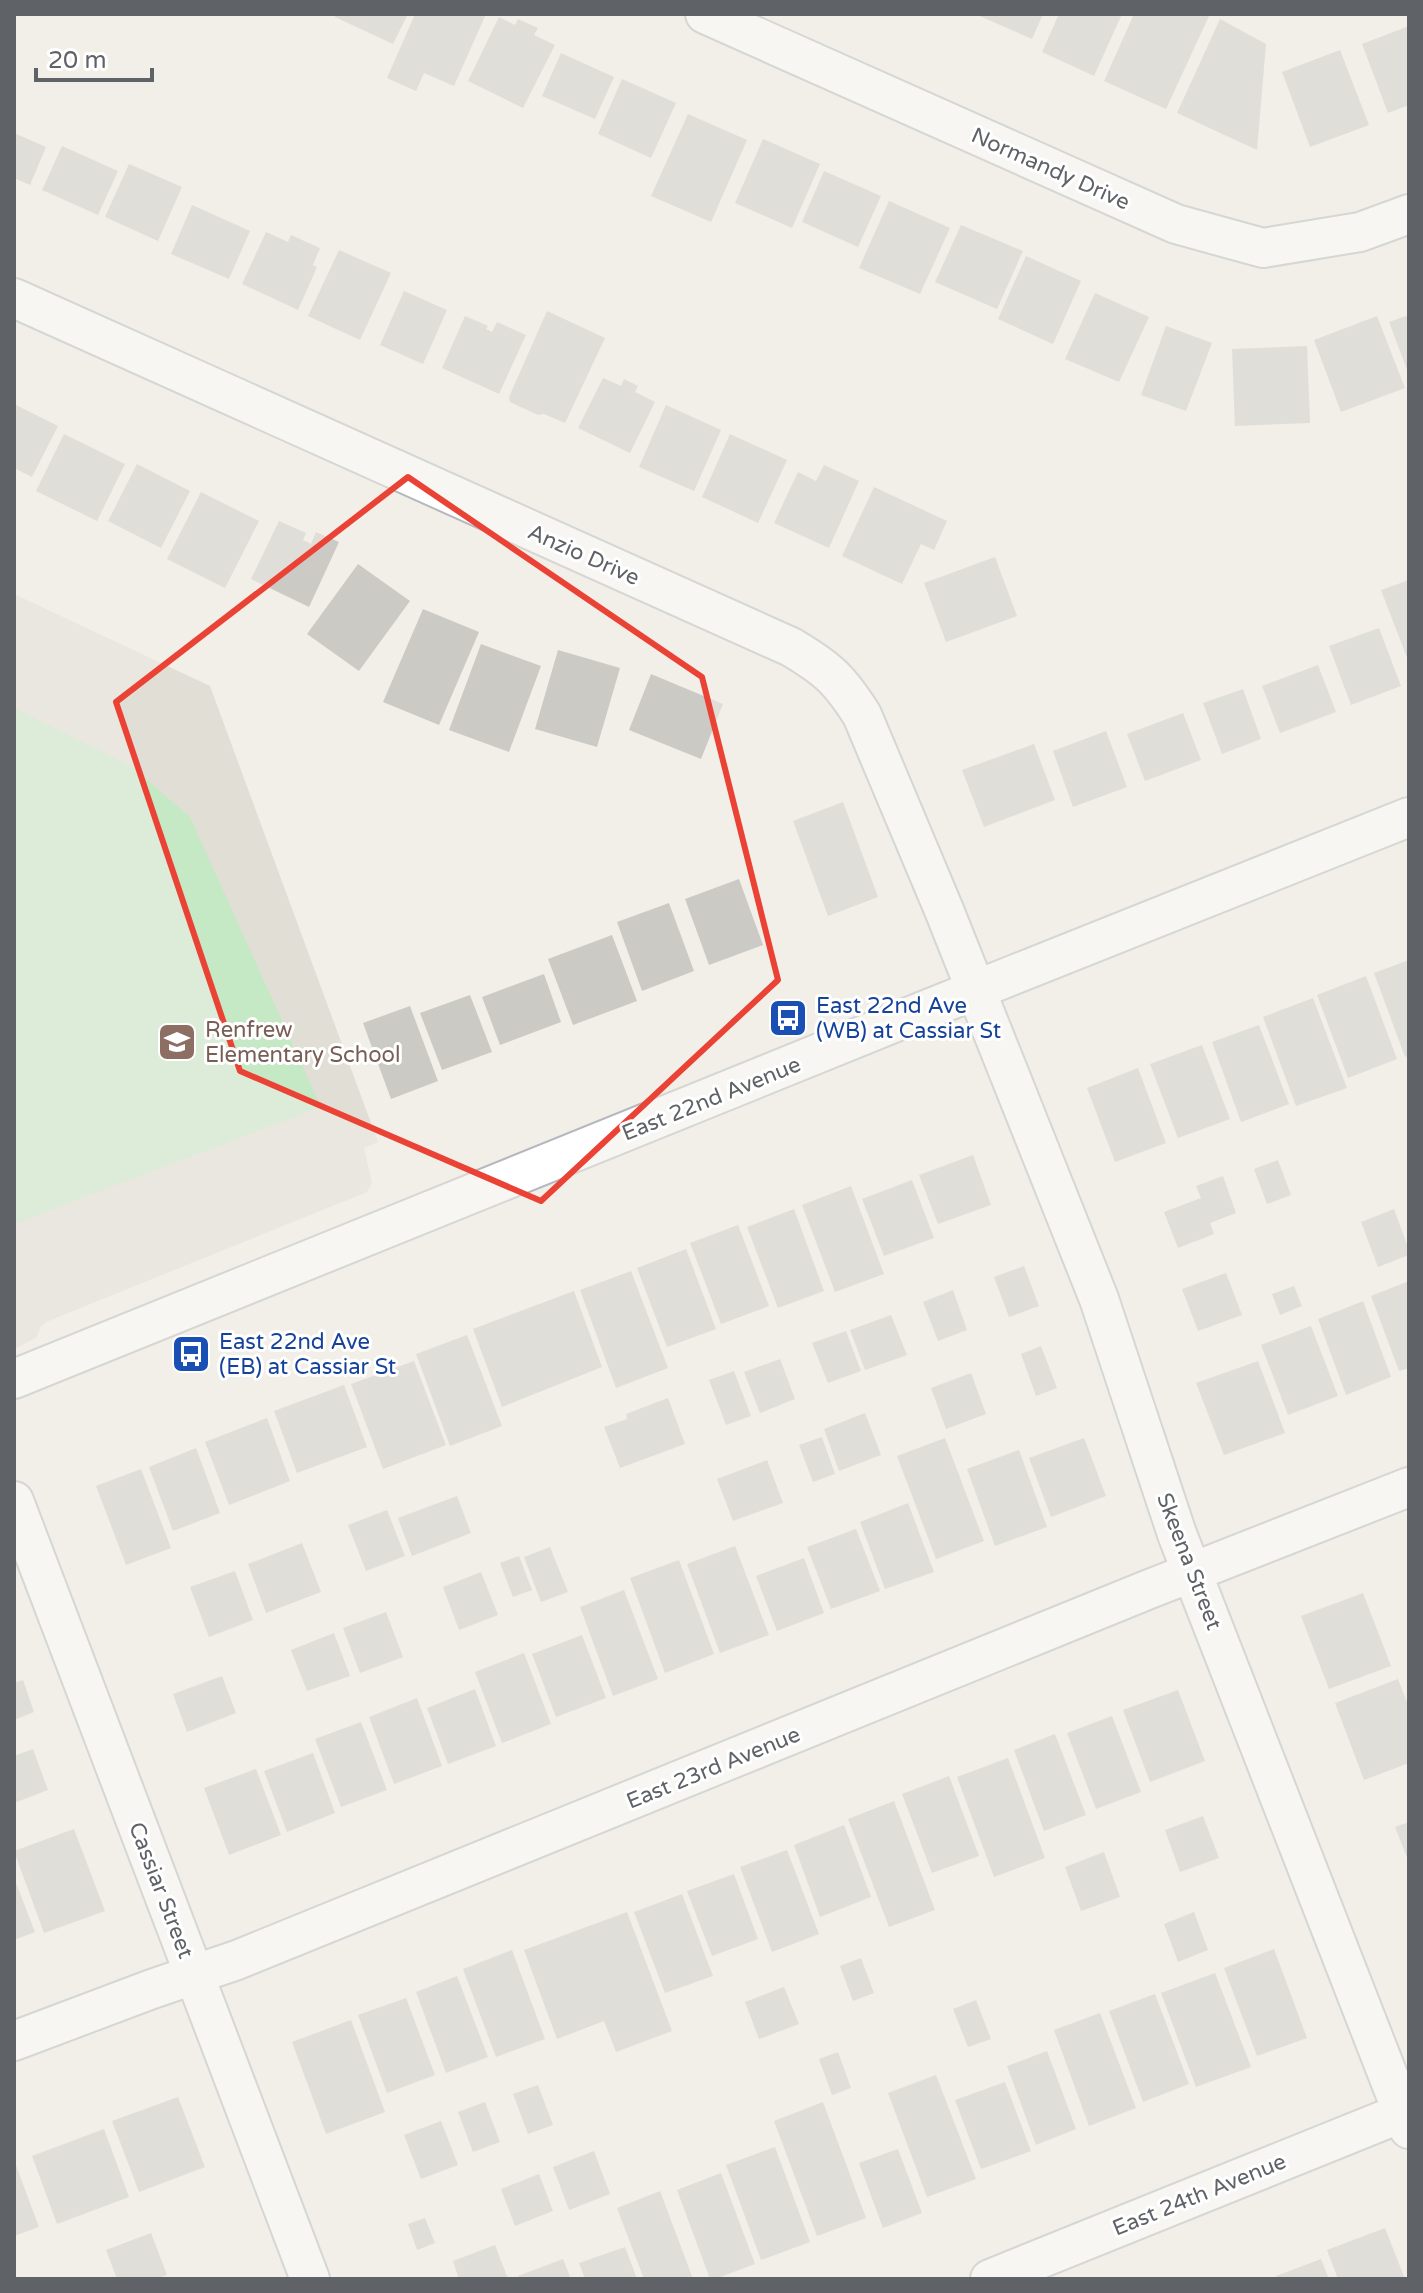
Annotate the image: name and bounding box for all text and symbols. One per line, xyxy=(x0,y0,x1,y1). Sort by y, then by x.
scale bar xyxy=(36,32,152,82)
text: 20 m xyxy=(48,46,106,75)
street label: Normandy Drive xyxy=(967,122,1134,216)
street label: Anzio Drive xyxy=(524,519,643,591)
place label: East 22nd Ave (WB) at Cassiar St xyxy=(816,993,1001,1044)
bus stop icon: East 22nd Ave (WB) at Cassiar St xyxy=(767,997,809,1039)
place label: Renfrew Elementary School xyxy=(205,1017,400,1068)
school or university icon: Renfrew Elementary School xyxy=(156,1021,198,1063)
street label: East 22nd Avenue xyxy=(618,1051,804,1147)
place label: East 22nd Ave (EB) at Cassiar St xyxy=(219,1329,396,1380)
bus stop icon: East 22nd Ave (EB) at Cassiar St xyxy=(170,1333,212,1375)
street label: Skeena Street xyxy=(1151,1489,1227,1633)
street label: East 23rd Avenue xyxy=(623,1721,804,1815)
street label: Cassiar Street xyxy=(123,1819,199,1962)
street label: East 24th Avenue xyxy=(1109,2148,1290,2242)

